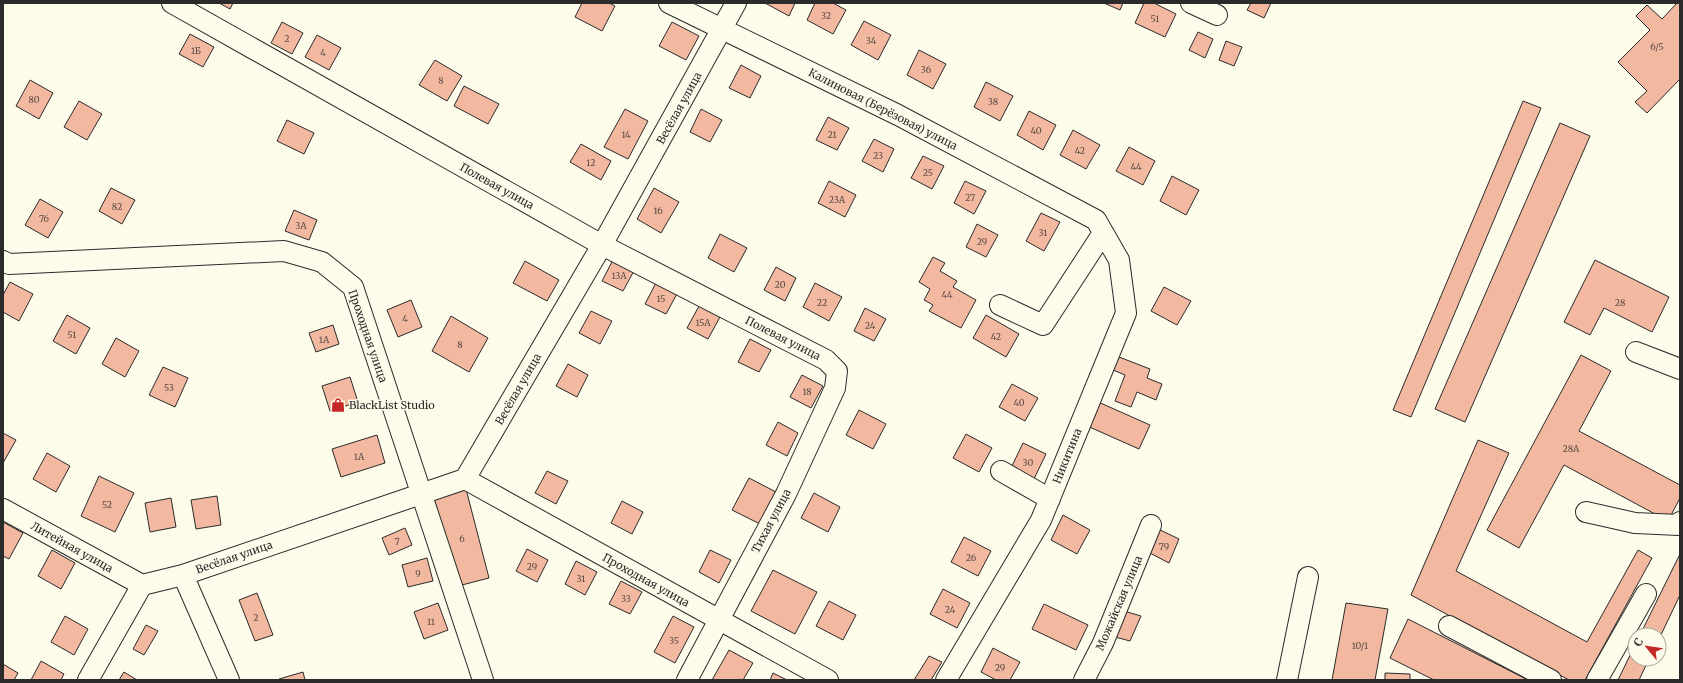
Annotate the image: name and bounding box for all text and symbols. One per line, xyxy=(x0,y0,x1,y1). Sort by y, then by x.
house number: 32 xyxy=(821,10,831,21)
house number: 51 xyxy=(1151,13,1159,24)
house number: 2 xyxy=(284,33,290,44)
house number: 34 xyxy=(866,35,877,46)
house number: 6/5 xyxy=(1650,41,1664,52)
house number: 1Б xyxy=(191,45,201,56)
house number: 4 xyxy=(320,47,326,58)
house number: 36 xyxy=(921,64,932,75)
street label: Калиновая (Берёзовая) улица xyxy=(806,65,960,153)
street label: Весёлая улица xyxy=(653,69,705,147)
house number: 8 xyxy=(438,75,444,86)
house number: 80 xyxy=(28,94,40,105)
house number: 38 xyxy=(988,96,998,107)
house number: 40 xyxy=(1030,125,1042,136)
house number: 14 xyxy=(621,129,631,140)
house number: 21 xyxy=(827,129,837,140)
house number: 42 xyxy=(1075,145,1085,156)
house number: 23 xyxy=(873,150,883,161)
house number: 12 xyxy=(586,157,596,168)
street label: Полевая улица xyxy=(457,160,537,212)
house number: 44 xyxy=(1130,161,1142,172)
house number: 25 xyxy=(923,167,933,178)
house number: 27 xyxy=(965,192,975,203)
house number: 23А xyxy=(829,194,846,205)
house number: 82 xyxy=(112,201,122,212)
house number: 16 xyxy=(653,205,663,216)
house number: 76 xyxy=(39,213,50,224)
house number: 3А xyxy=(295,220,307,231)
house number: 31 xyxy=(1039,227,1047,238)
house number: 29 xyxy=(977,236,987,247)
house number: 13А xyxy=(611,270,627,281)
house number: 20 xyxy=(775,279,786,290)
street label: Проходная улица xyxy=(346,288,391,384)
house number: 44 xyxy=(941,289,953,300)
house number: 15 xyxy=(656,293,666,304)
house number: 22 xyxy=(817,297,827,308)
house number: 28 xyxy=(1615,297,1625,308)
house number: 4 xyxy=(402,313,408,324)
street label: Полевая улица xyxy=(743,313,823,363)
house number: 15А xyxy=(695,317,711,328)
house number: 24 xyxy=(865,320,876,331)
house number: 51 xyxy=(68,329,76,340)
house number: 42 xyxy=(991,331,1001,342)
house number: 1А xyxy=(319,334,330,345)
house number: 8 xyxy=(457,339,463,350)
street label: Весёлая улица xyxy=(492,351,544,427)
house number: 53 xyxy=(164,382,174,393)
house number: 18 xyxy=(802,386,812,397)
shop icon: BlackList Studio xyxy=(330,397,346,413)
house number: 40 xyxy=(1013,397,1025,408)
place label: BlackList Studio xyxy=(349,398,435,412)
street label: Никитина xyxy=(1050,426,1084,486)
house number: 28А xyxy=(1563,443,1580,454)
house number: 1А xyxy=(354,451,365,462)
house number: 30 xyxy=(1023,457,1034,468)
street label: Тихая улица xyxy=(748,486,794,555)
house number: 52 xyxy=(102,499,112,510)
street label: Литейная улица xyxy=(28,519,116,575)
house number: 6 xyxy=(459,533,465,544)
house number: 7 xyxy=(394,536,400,547)
street label: Весёлая улица xyxy=(194,537,274,577)
house number: 79 xyxy=(1159,541,1169,552)
street label: Проходная улица xyxy=(600,550,692,610)
house number: 26 xyxy=(966,552,977,563)
street label: Можайская улица xyxy=(1093,553,1145,653)
house number: 29 xyxy=(527,561,537,572)
house number: 9 xyxy=(415,568,421,579)
house number: 31 xyxy=(577,573,585,584)
house number: 33 xyxy=(621,593,631,604)
house number: 24 xyxy=(945,604,956,615)
house number: 2 xyxy=(253,612,259,623)
house number: 11 xyxy=(427,616,435,627)
north arrow xyxy=(1627,627,1667,667)
house number: 35 xyxy=(669,635,679,646)
text: С xyxy=(1630,636,1646,649)
house number: 10/1 xyxy=(1352,640,1368,651)
house number: 29 xyxy=(995,662,1005,673)

